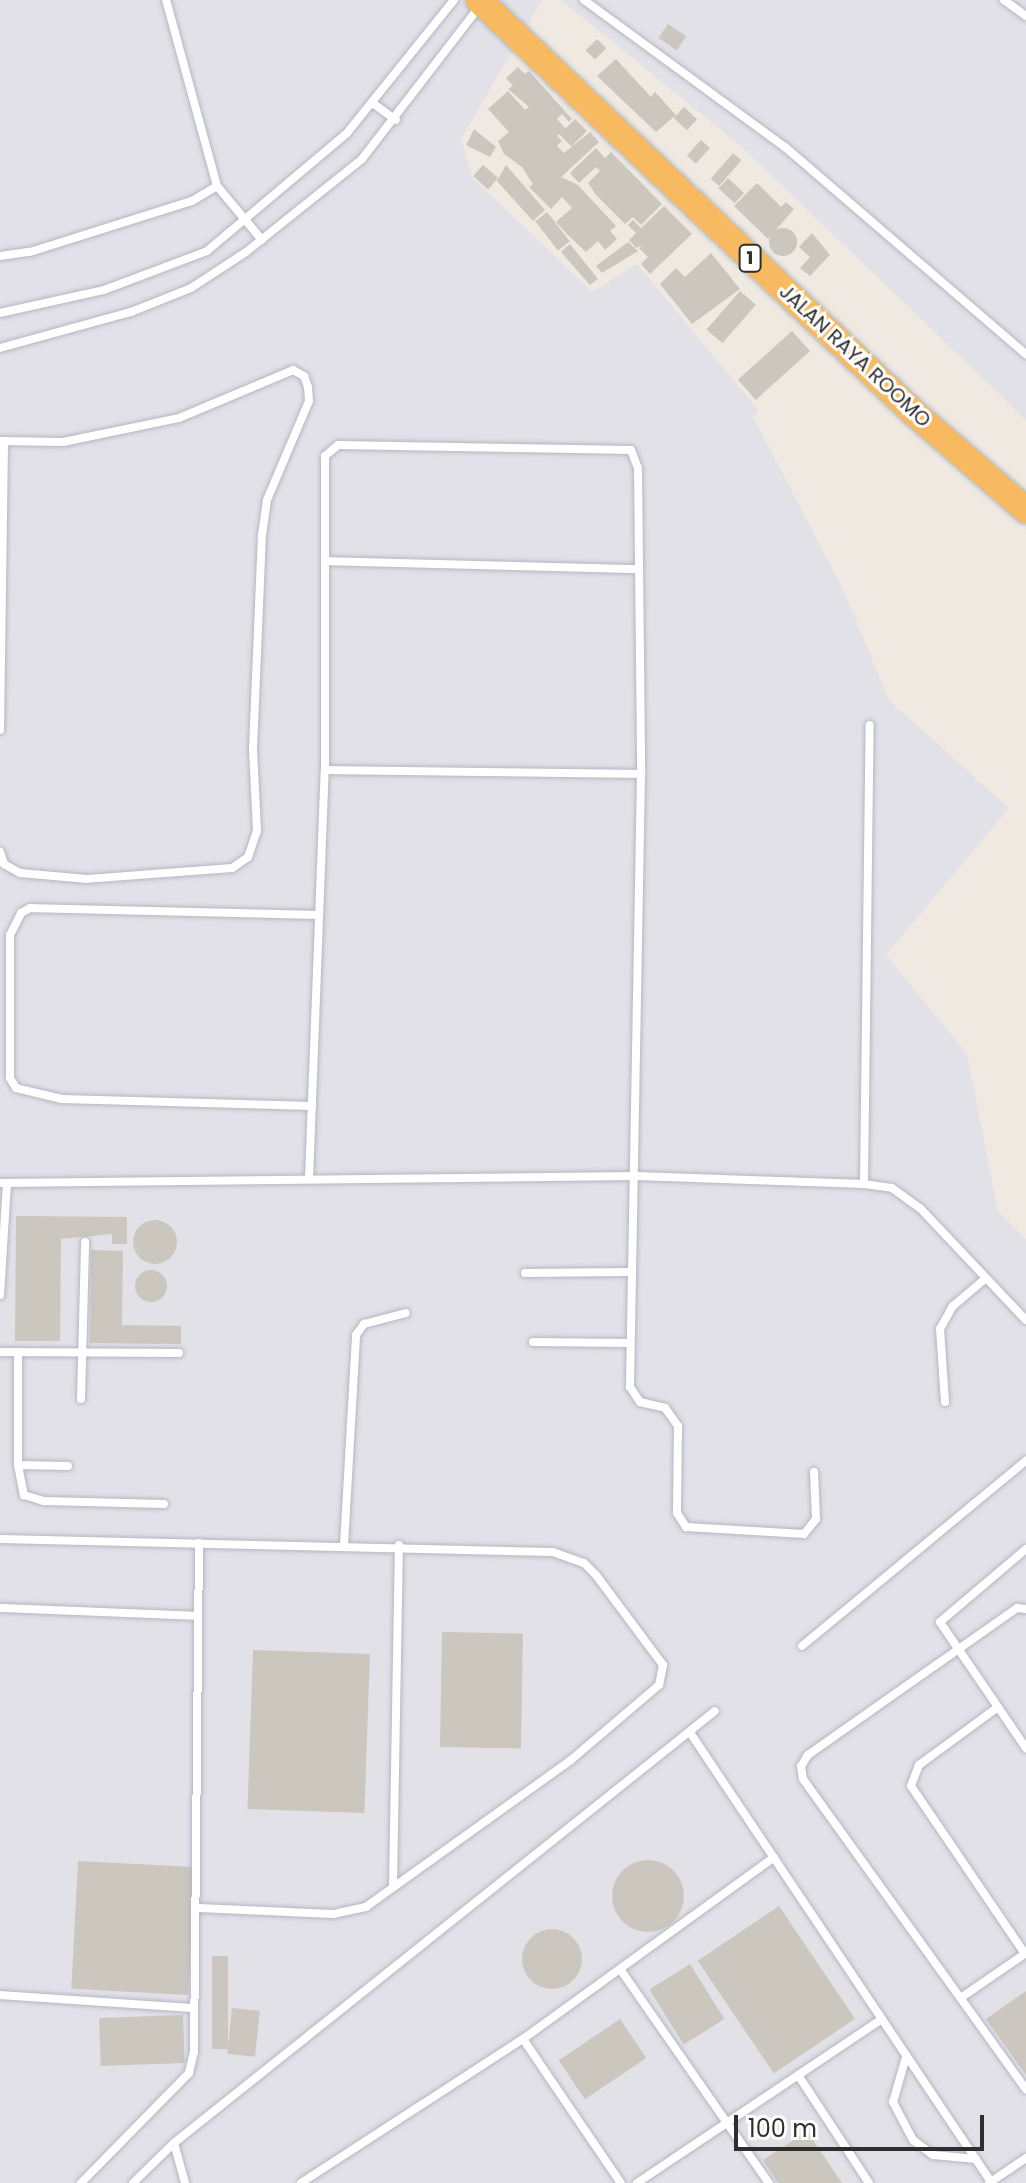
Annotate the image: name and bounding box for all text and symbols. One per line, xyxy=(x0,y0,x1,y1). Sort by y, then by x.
road number: 1 xyxy=(738,244,762,272)
street label: JALAN RAYA ROOMO xyxy=(774,280,936,432)
scale bar xyxy=(738,2099,988,2149)
text: 100 m xyxy=(748,2112,817,2145)

